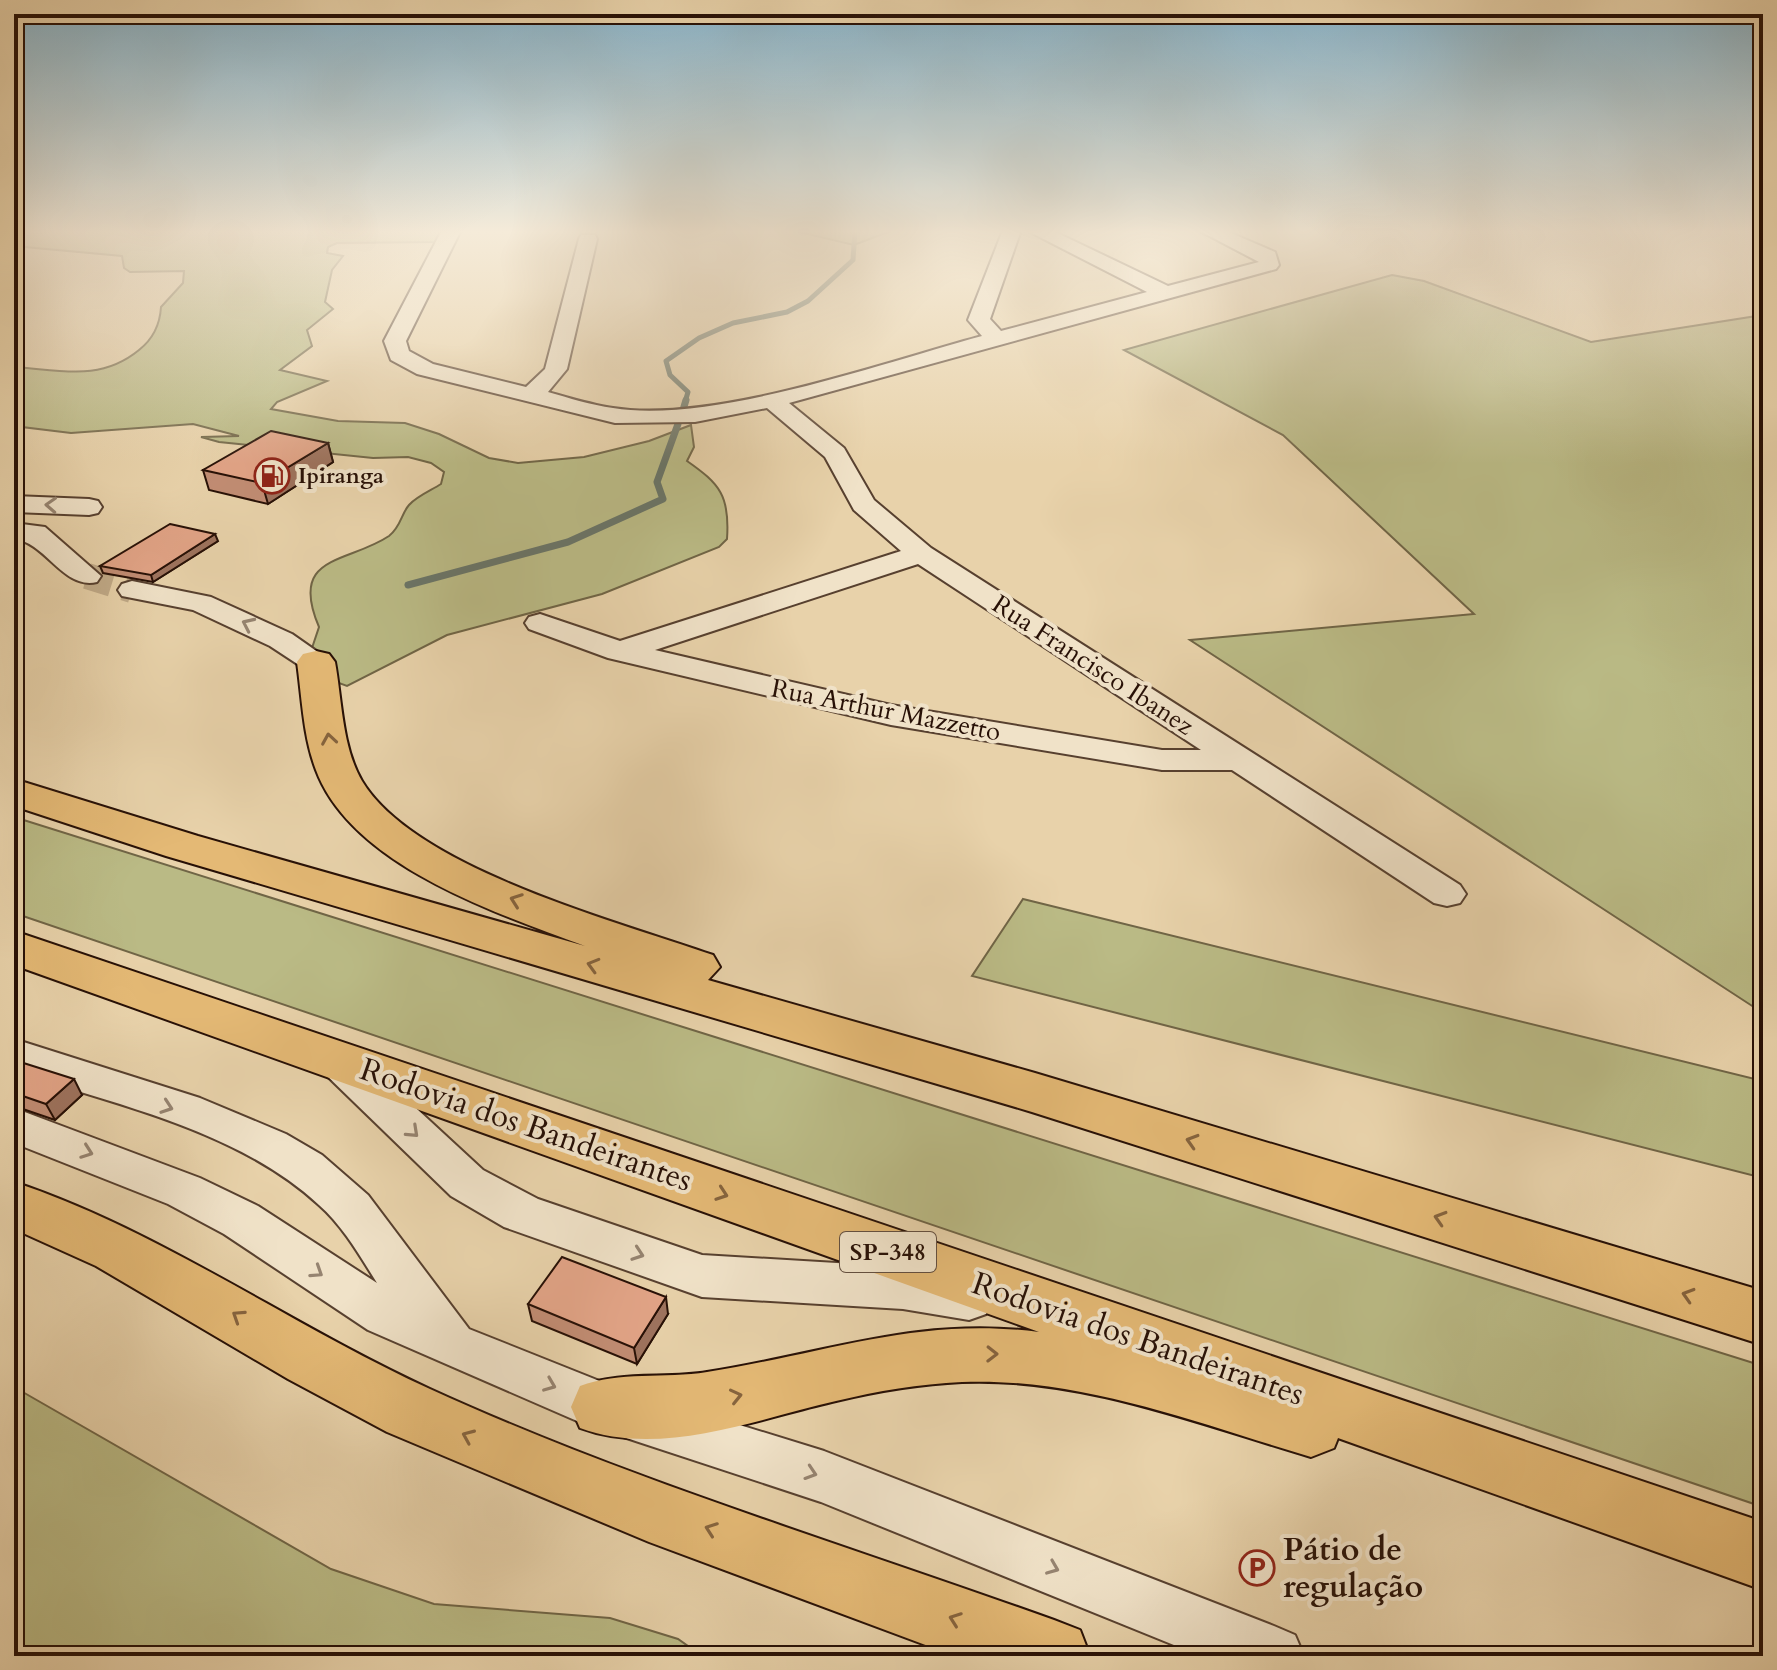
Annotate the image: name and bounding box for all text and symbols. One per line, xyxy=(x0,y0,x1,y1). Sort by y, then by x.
fuel station icon: Ipiranga xyxy=(253,457,291,495)
place label: Ipiranga xyxy=(298,461,384,491)
one-way arrow xyxy=(44,497,57,514)
street label: Rua Francisco Ibanez xyxy=(985,587,1201,744)
one-way arrow xyxy=(242,618,257,634)
street label: Rua Arthur Mazzetto xyxy=(768,671,1004,749)
one-way arrow xyxy=(321,732,338,746)
one-way arrow xyxy=(510,893,524,910)
one-way arrow xyxy=(587,958,601,974)
street label: Rodovia dos Bandeirantes xyxy=(354,1047,698,1203)
one-way arrow xyxy=(160,1098,174,1114)
one-way arrow xyxy=(404,1122,418,1137)
one-way arrow xyxy=(1185,1134,1199,1150)
one-way arrow xyxy=(79,1143,93,1159)
one-way arrow xyxy=(714,1184,728,1201)
one-way arrow xyxy=(1434,1211,1447,1227)
road number: SP-348 xyxy=(840,1232,936,1272)
one-way arrow xyxy=(630,1244,644,1260)
street label: Rodovia dos Bandeirantes xyxy=(966,1261,1310,1417)
one-way arrow xyxy=(308,1262,322,1277)
one-way arrow xyxy=(1682,1288,1696,1304)
one-way arrow xyxy=(232,1311,247,1326)
one-way arrow xyxy=(986,1346,999,1363)
one-way arrow xyxy=(542,1376,556,1392)
one-way arrow xyxy=(729,1388,742,1405)
one-way arrow xyxy=(462,1430,476,1446)
one-way arrow xyxy=(804,1464,818,1480)
one-way arrow xyxy=(705,1523,719,1539)
place label: Pátio de regulação xyxy=(1283,1528,1423,1609)
parking icon: Pátio de regulação xyxy=(1238,1549,1276,1587)
one-way arrow xyxy=(1045,1558,1059,1575)
one-way arrow xyxy=(949,1613,963,1629)

